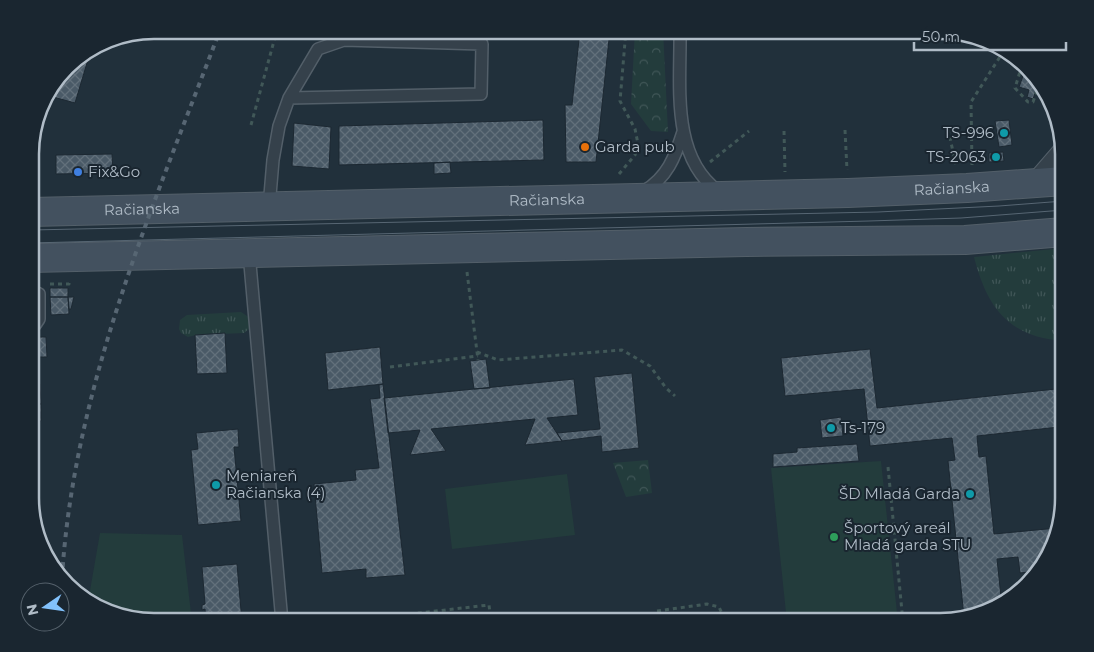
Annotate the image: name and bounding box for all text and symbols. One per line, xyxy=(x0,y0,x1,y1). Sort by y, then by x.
scale bar xyxy=(914,20,1066,52)
text: 50 m xyxy=(922,27,960,46)
place label: TS-996 xyxy=(943,123,994,142)
marker: TS-996 xyxy=(998,127,1010,139)
place label: Garda pub xyxy=(595,137,675,156)
marker: Garda pub xyxy=(579,141,591,153)
place label: TS-2063 xyxy=(927,147,986,166)
marker: TS-2063 xyxy=(990,151,1002,163)
place label: Fix&Go xyxy=(88,162,140,181)
marker: Fix&Go xyxy=(72,166,84,178)
street label: Račianska xyxy=(913,176,990,199)
street label: Račianska xyxy=(509,189,585,210)
street label: Račianska xyxy=(104,199,180,219)
place label: Ts-179 xyxy=(841,418,885,437)
marker: Ts-179 xyxy=(825,422,837,434)
place label: Meniareň Račianska (4) xyxy=(226,466,325,502)
marker: Meniareň Račianska (4) xyxy=(210,479,222,491)
place label: ŠD Mladá Garda xyxy=(839,484,960,503)
marker: ŠD Mladá Garda xyxy=(964,488,976,500)
place label: Športový areál Mladá garda STU xyxy=(844,518,971,554)
marker: Športový areál Mladá garda STU xyxy=(828,531,840,543)
north arrow xyxy=(20,582,70,632)
text: N xyxy=(22,602,42,617)

